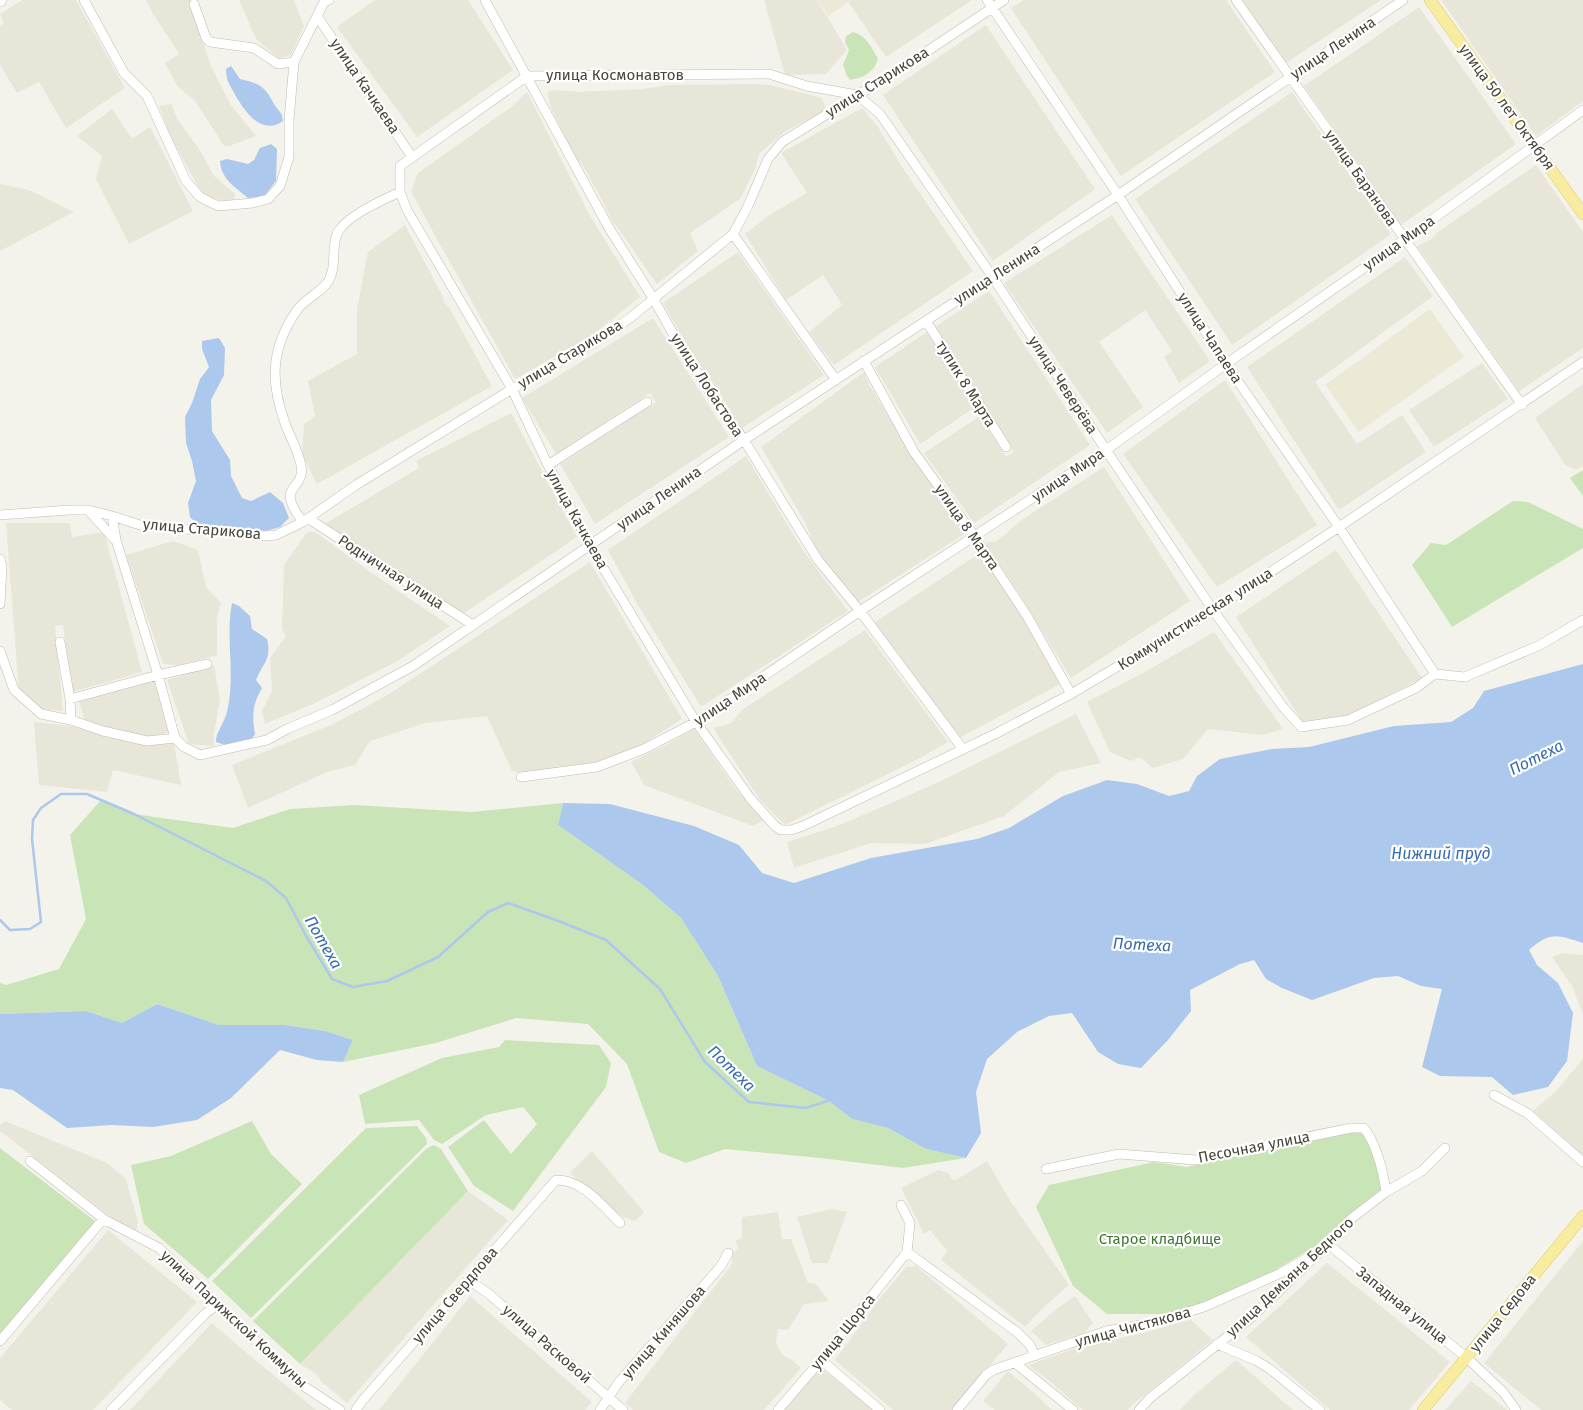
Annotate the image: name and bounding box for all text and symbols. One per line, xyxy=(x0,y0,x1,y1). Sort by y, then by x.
street label: улица Ленина xyxy=(1287,13,1379,83)
street label: улица Качкаева xyxy=(326,35,404,137)
street label: улица 50 лет Октября xyxy=(1455,40,1559,174)
street label: улица Старикова xyxy=(822,43,932,121)
street label: улица Космонавтов xyxy=(546,66,684,84)
street label: улица Баранова xyxy=(1321,126,1401,230)
street label: улица Мира xyxy=(1360,212,1438,274)
street label: улица Ленина xyxy=(951,240,1043,308)
street label: улица Чапаева xyxy=(1174,289,1246,387)
street label: улица Старикова xyxy=(515,316,625,392)
street label: улица Лобастова xyxy=(667,330,747,440)
street label: улица Чеверёва xyxy=(1025,333,1101,437)
street label: тупик 8 Марта xyxy=(932,337,1000,431)
street label: улица Мира xyxy=(1028,444,1108,506)
street label: улица Ленина xyxy=(613,462,705,534)
street label: улица Качкаева xyxy=(542,466,612,572)
street label: улица 8 Марта xyxy=(931,481,1003,573)
street label: улица Старикова xyxy=(142,515,262,543)
street label: Родничная улица xyxy=(335,531,447,613)
street label: Коммунистическая улица xyxy=(1114,564,1276,674)
street label: улица Мира xyxy=(690,668,770,730)
water label: Потеха xyxy=(1506,736,1567,779)
water label: Нижний пруд xyxy=(1391,844,1491,863)
water label: Потеха xyxy=(301,912,346,972)
water label: Потеха xyxy=(1112,933,1172,956)
water label: Потеха xyxy=(704,1041,759,1095)
street label: Песочная улица xyxy=(1197,1127,1311,1167)
street label: улица Демьяна Бедного xyxy=(1223,1213,1357,1341)
park label: Старое кладбище xyxy=(1099,1230,1221,1248)
street label: улица Свердлова xyxy=(408,1243,502,1347)
street label: улица Парижской Коммуны xyxy=(157,1246,311,1392)
street label: Западная улица xyxy=(1353,1263,1451,1347)
street label: улица Седова xyxy=(1466,1270,1540,1356)
street label: улица Киняшова xyxy=(619,1282,709,1382)
street label: улица Щорса xyxy=(807,1290,879,1374)
street label: улица Расковой xyxy=(499,1301,595,1387)
street label: улица Чистякова xyxy=(1073,1303,1193,1351)

